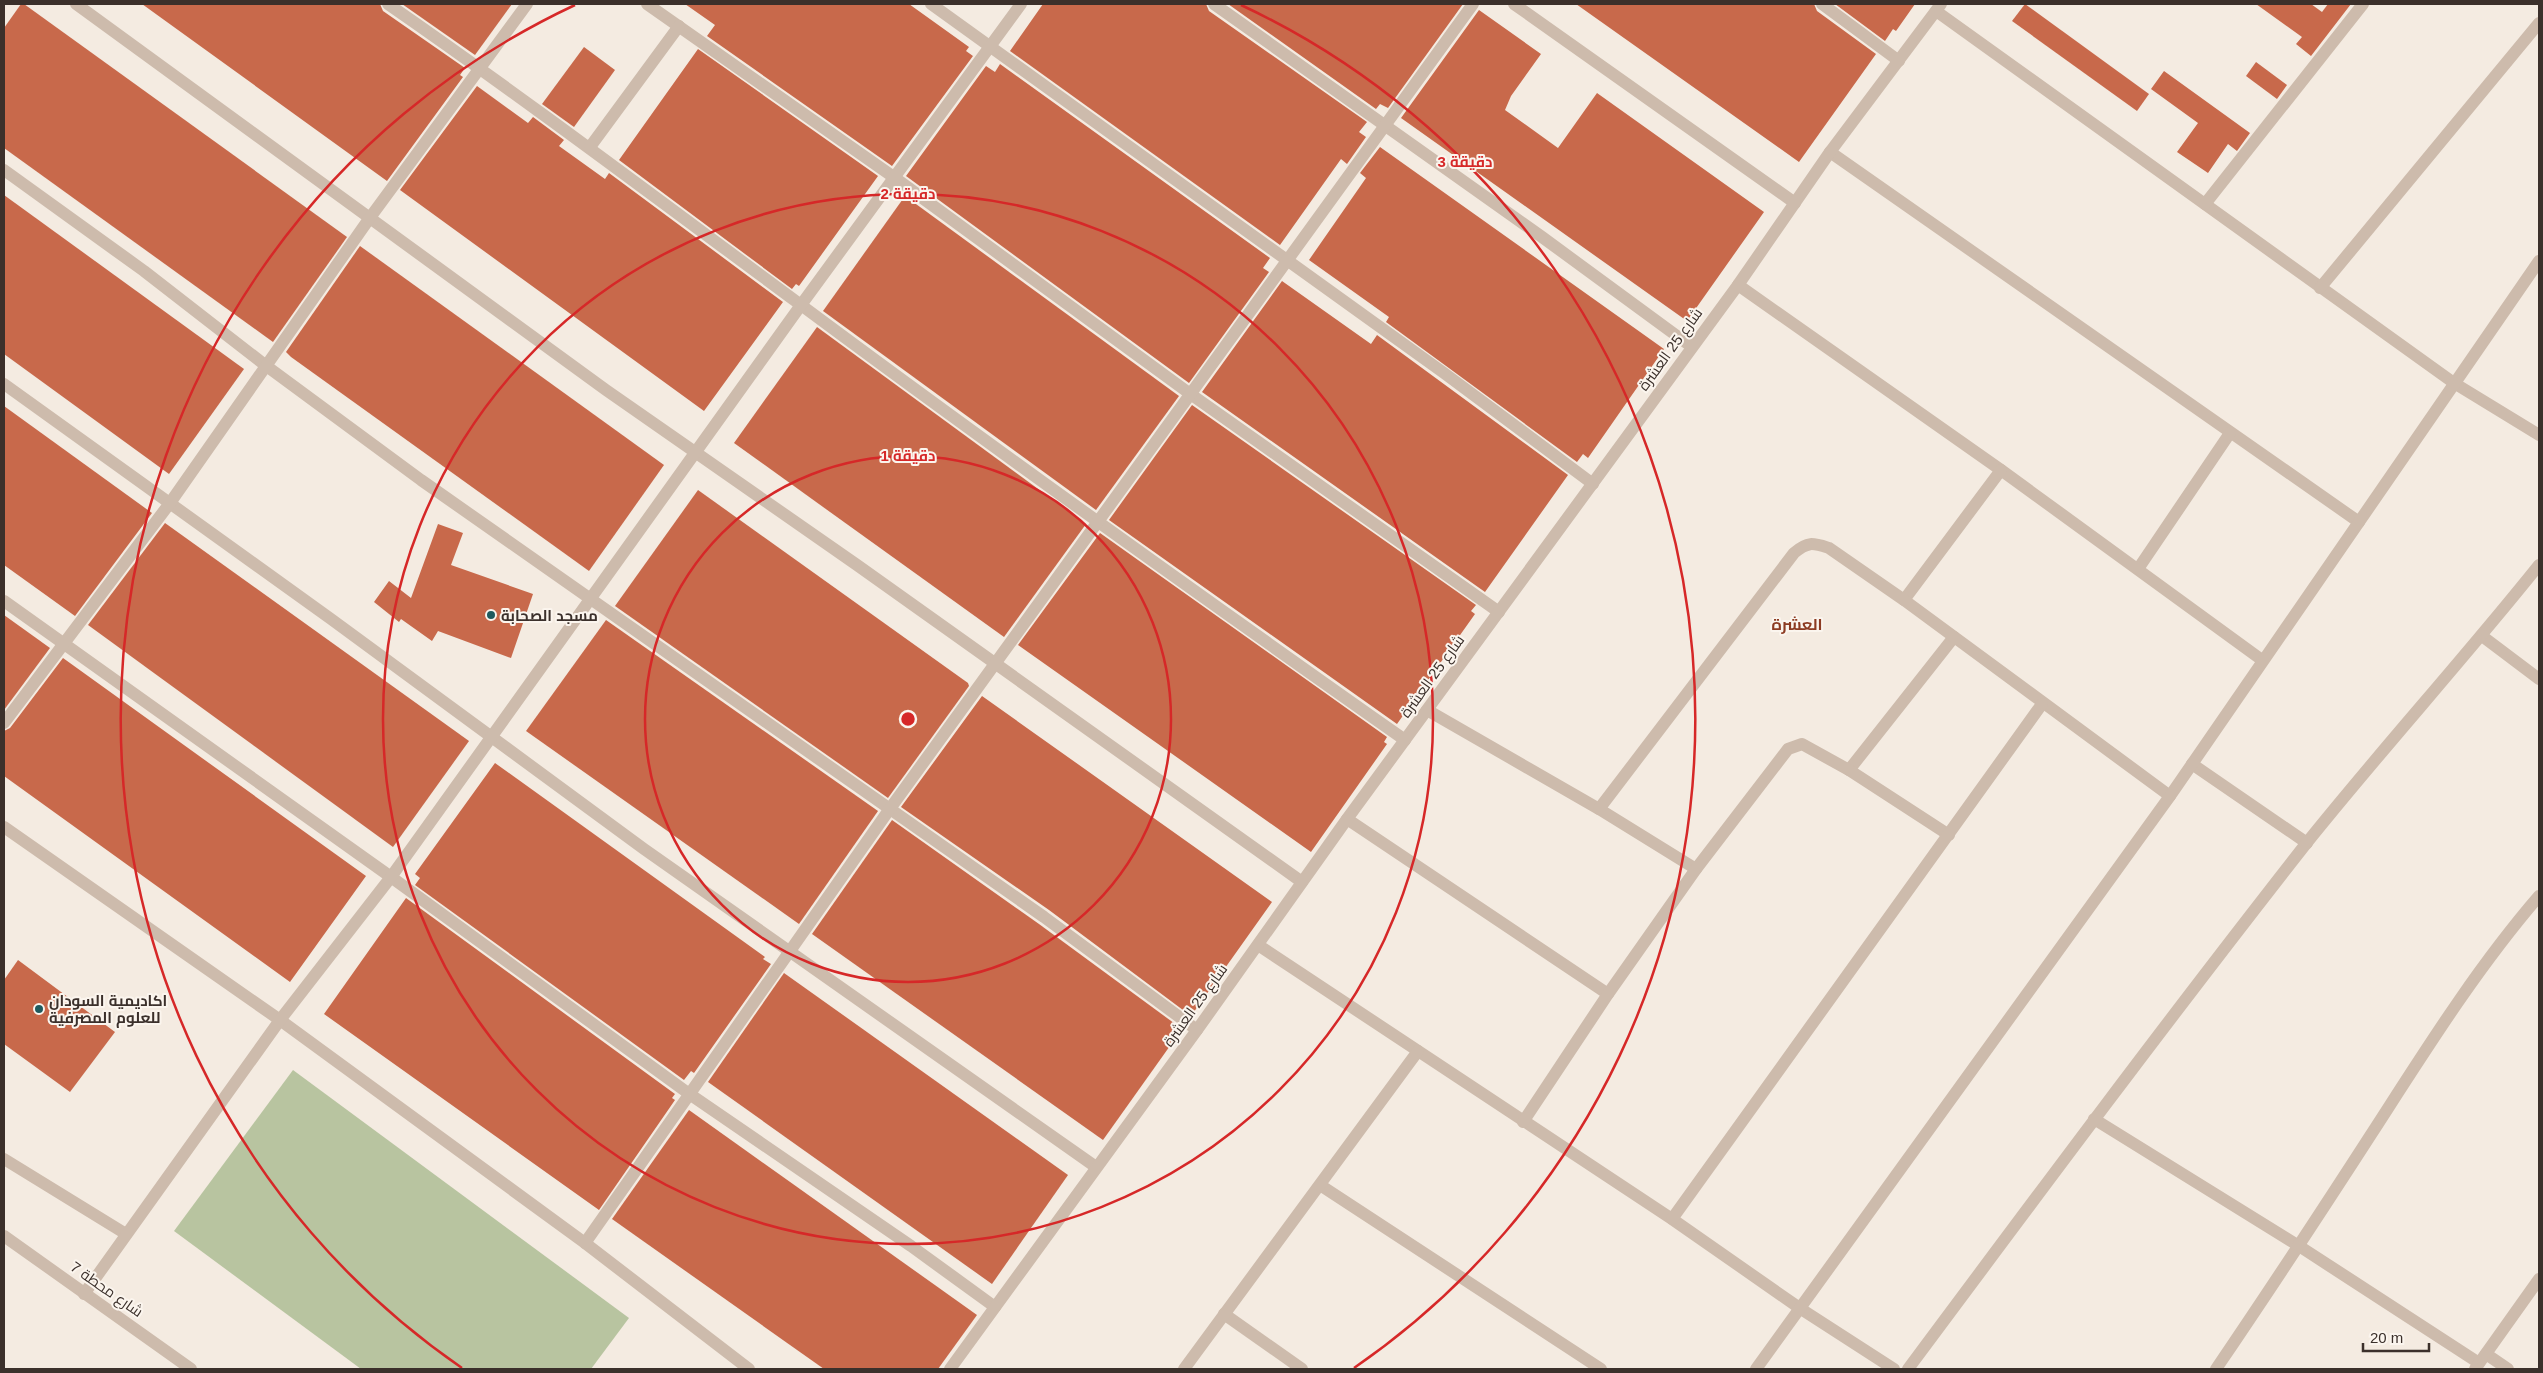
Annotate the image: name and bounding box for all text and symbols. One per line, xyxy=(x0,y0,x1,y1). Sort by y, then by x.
text: 3 دقيقة xyxy=(1438,153,1492,170)
text: 2 دقيقة xyxy=(881,185,935,202)
street label: شارع 25 العشرة xyxy=(1634,304,1708,395)
text: 1 دقيقة xyxy=(881,447,935,464)
place label: مسجد الصحابة xyxy=(501,607,598,624)
marker: مسجد الصحابة xyxy=(485,609,497,621)
district label: العشرة xyxy=(1771,616,1823,634)
street label: شارع 25 العشرة xyxy=(1396,631,1470,722)
centre of rings xyxy=(899,710,917,728)
street label: شارع 25 العشرة xyxy=(1159,960,1233,1051)
place label: اكاديمية السودان للعلوم المصرفية xyxy=(49,992,167,1028)
marker: اكاديمية السودان للعلوم المصرفية xyxy=(33,1003,45,1015)
street label: شارع محطة 7 xyxy=(66,1258,146,1323)
scale bar xyxy=(2363,1320,2429,1352)
text: 20 m xyxy=(2370,1329,2403,1346)

